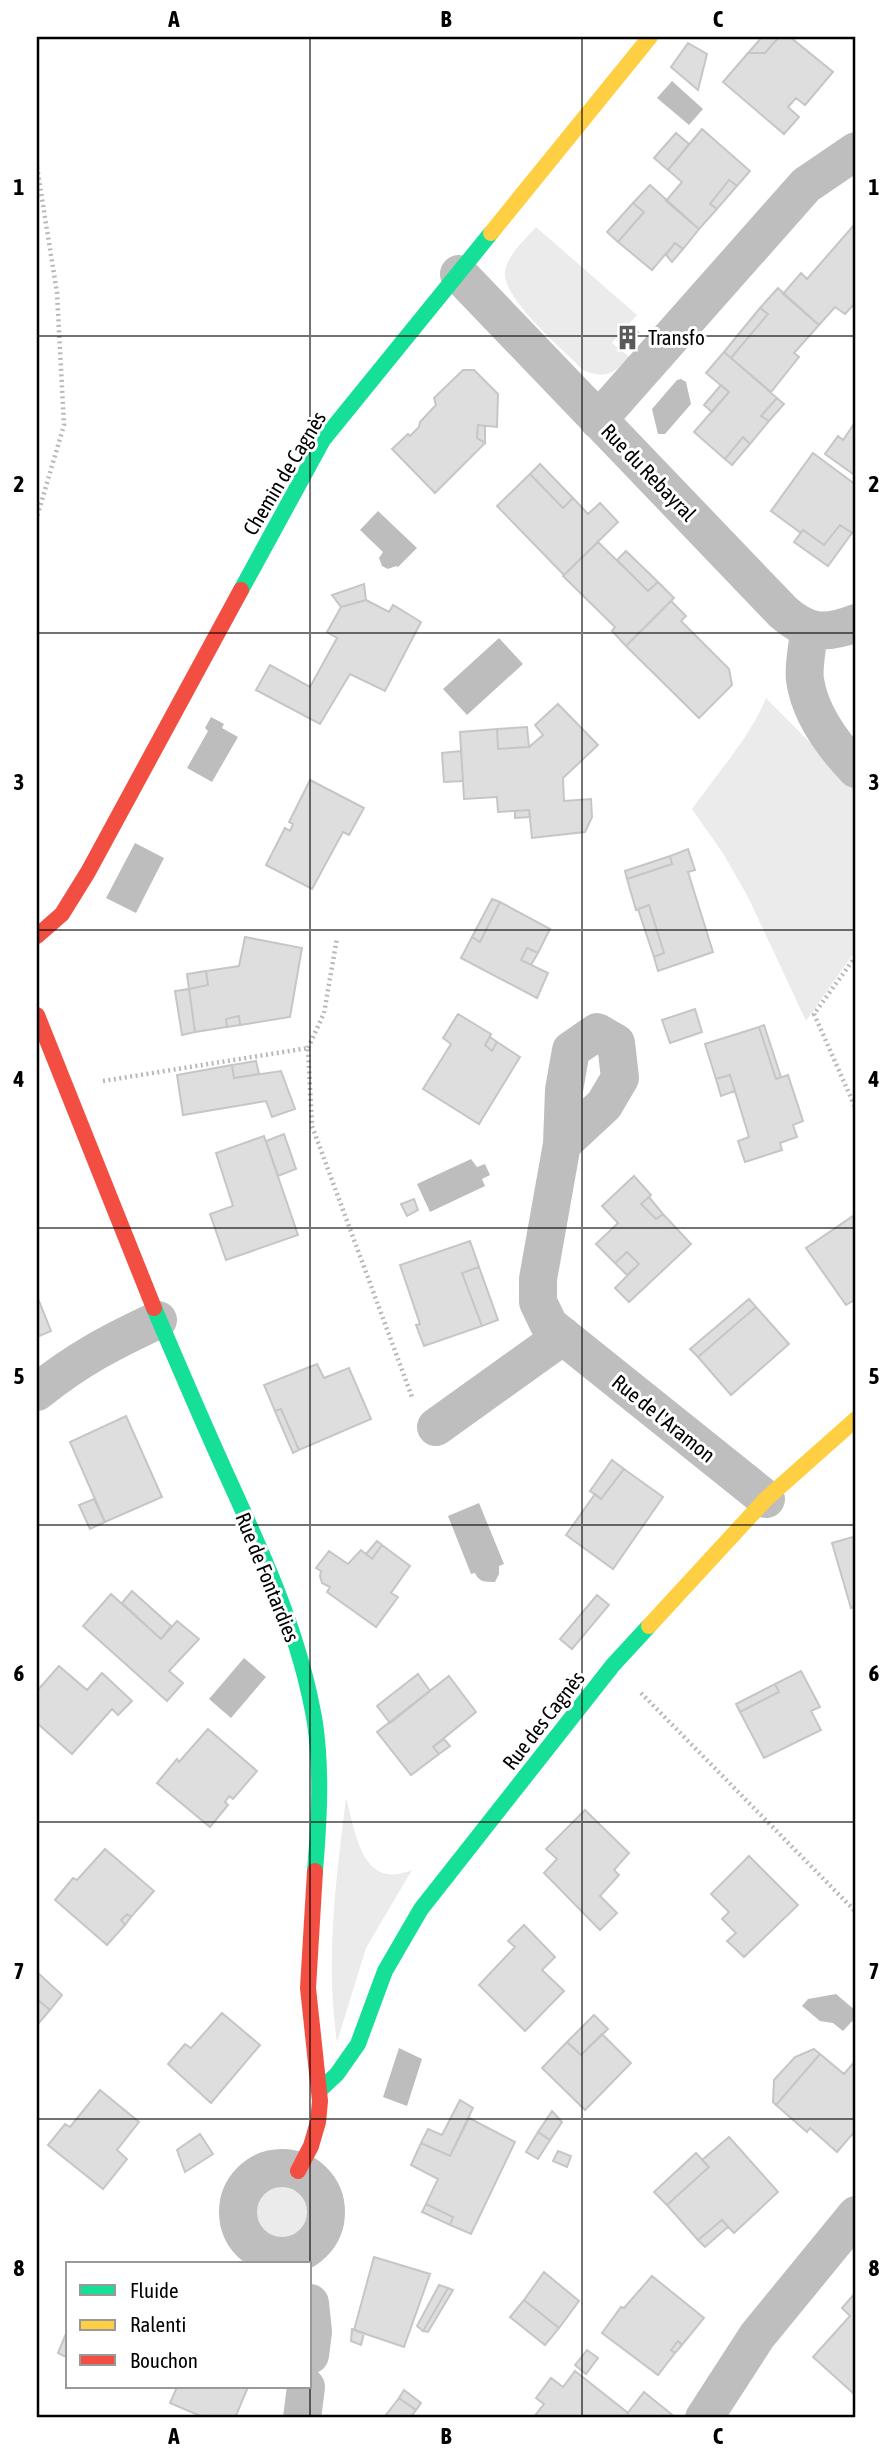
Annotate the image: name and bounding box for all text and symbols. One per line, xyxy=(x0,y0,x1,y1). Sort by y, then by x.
text: A xyxy=(167,6,180,32)
text: B xyxy=(441,6,452,32)
text: C xyxy=(713,6,724,32)
text: 1 xyxy=(14,174,25,200)
text: 1 xyxy=(869,174,880,200)
building icon: Transfo xyxy=(614,323,642,351)
place label: Transfo xyxy=(648,325,705,349)
street label: Chemin de Cagnès xyxy=(238,407,330,539)
street label: Rue du Rebayral xyxy=(597,419,702,526)
text: 2 xyxy=(14,471,24,497)
text: 2 xyxy=(869,471,879,497)
text: 3 xyxy=(14,769,24,795)
text: 3 xyxy=(869,769,879,795)
text: 4 xyxy=(13,1066,25,1092)
text: 4 xyxy=(868,1066,880,1092)
text: 5 xyxy=(14,1363,25,1389)
text: 5 xyxy=(869,1363,880,1389)
street label: Rue de l'Aramon xyxy=(608,1369,720,1467)
street label: Rue de Fontardies xyxy=(231,1509,305,1645)
text: 6 xyxy=(14,1660,25,1686)
text: 6 xyxy=(869,1660,880,1686)
street label: Rue des Cagnès xyxy=(497,1666,589,1774)
text: 7 xyxy=(14,1958,24,1984)
text: 7 xyxy=(869,1958,879,1984)
text: 8 xyxy=(14,2255,25,2281)
text: 8 xyxy=(869,2255,880,2281)
legend xyxy=(66,2262,312,2388)
text: Fluide xyxy=(130,2278,179,2302)
text: Ralenti xyxy=(130,2312,186,2336)
text: Bouchon xyxy=(130,2348,198,2372)
text: A xyxy=(167,2423,180,2449)
text: B xyxy=(441,2423,452,2449)
text: C xyxy=(713,2423,724,2449)

